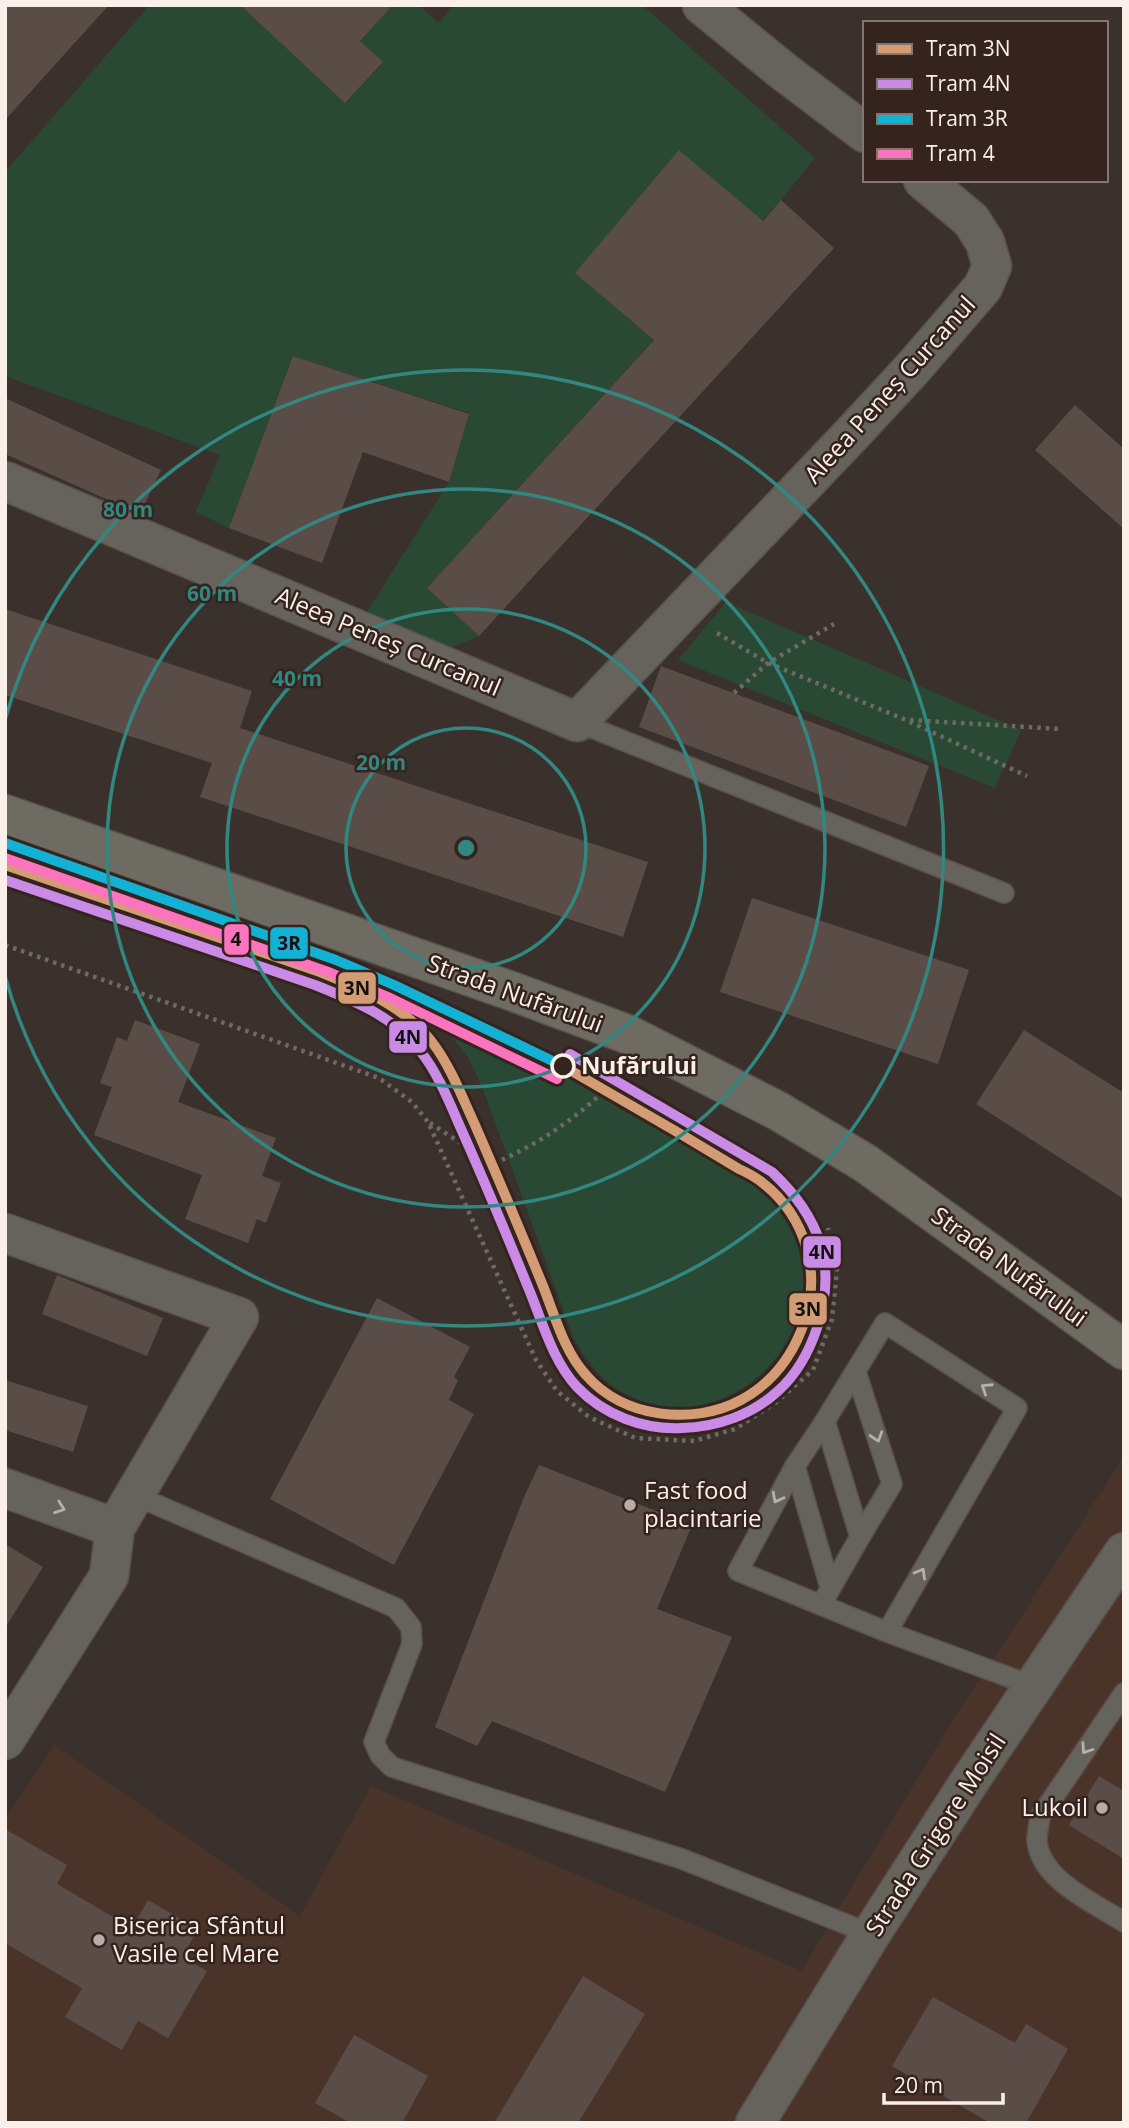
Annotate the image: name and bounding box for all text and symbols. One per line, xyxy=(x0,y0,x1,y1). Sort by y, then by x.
legend xyxy=(863,21,1108,182)
text: Tram 3N xyxy=(926,34,1011,62)
text: Tram 4N xyxy=(926,69,1011,97)
text: Tram 3R xyxy=(926,104,1008,132)
text: Tram 4 xyxy=(926,139,995,167)
street label: Aleea Peneș Curcanul xyxy=(796,288,982,490)
text: 80 m xyxy=(103,495,153,523)
street label: Aleea Peneș Curcanul xyxy=(271,578,506,703)
text: 60 m xyxy=(187,579,237,607)
text: 40 m xyxy=(272,664,322,692)
text: 20 m xyxy=(356,748,406,776)
centre of rings xyxy=(454,836,478,860)
line badge: 4 xyxy=(223,923,250,956)
text: 4 xyxy=(231,926,242,952)
line badge: 3R xyxy=(269,926,309,960)
text: 3R xyxy=(277,930,301,956)
street label: Strada Nufărului xyxy=(423,946,608,1040)
line badge: 3N xyxy=(337,971,377,1005)
text: 3N xyxy=(344,975,370,1001)
line badge: 4N xyxy=(388,1020,428,1054)
text: 4N xyxy=(395,1024,421,1050)
place label: Nufărului xyxy=(581,1048,697,1081)
marker: Nufărului xyxy=(551,1054,575,1078)
street label: Strada Nufărului xyxy=(925,1198,1094,1333)
line badge: 4N xyxy=(802,1235,842,1269)
text: 4N xyxy=(809,1239,835,1265)
line badge: 3N xyxy=(788,1292,828,1326)
text: 3N xyxy=(795,1296,821,1322)
one-way arrow xyxy=(980,1383,993,1396)
one-way arrow xyxy=(868,1431,883,1443)
place label: Fast food placintarie xyxy=(644,1473,762,1534)
one-way arrow xyxy=(772,1491,786,1503)
marker: Fast food placintarie xyxy=(622,1497,638,1513)
one-way arrow xyxy=(53,1500,65,1514)
one-way arrow xyxy=(913,1567,926,1580)
street label: Strada Grigore Moisil xyxy=(857,1727,1013,1942)
one-way arrow xyxy=(1081,1742,1094,1755)
place label: Lukoil xyxy=(1022,1790,1088,1823)
marker: Lukoil xyxy=(1094,1800,1110,1816)
place label: Biserica Sfântul Vasile cel Mare xyxy=(113,1908,285,1969)
marker: Biserica Sfântul Vasile cel Mare xyxy=(91,1932,107,1948)
scale bar xyxy=(884,2062,1003,2106)
text: 20 m xyxy=(894,2071,943,2099)

